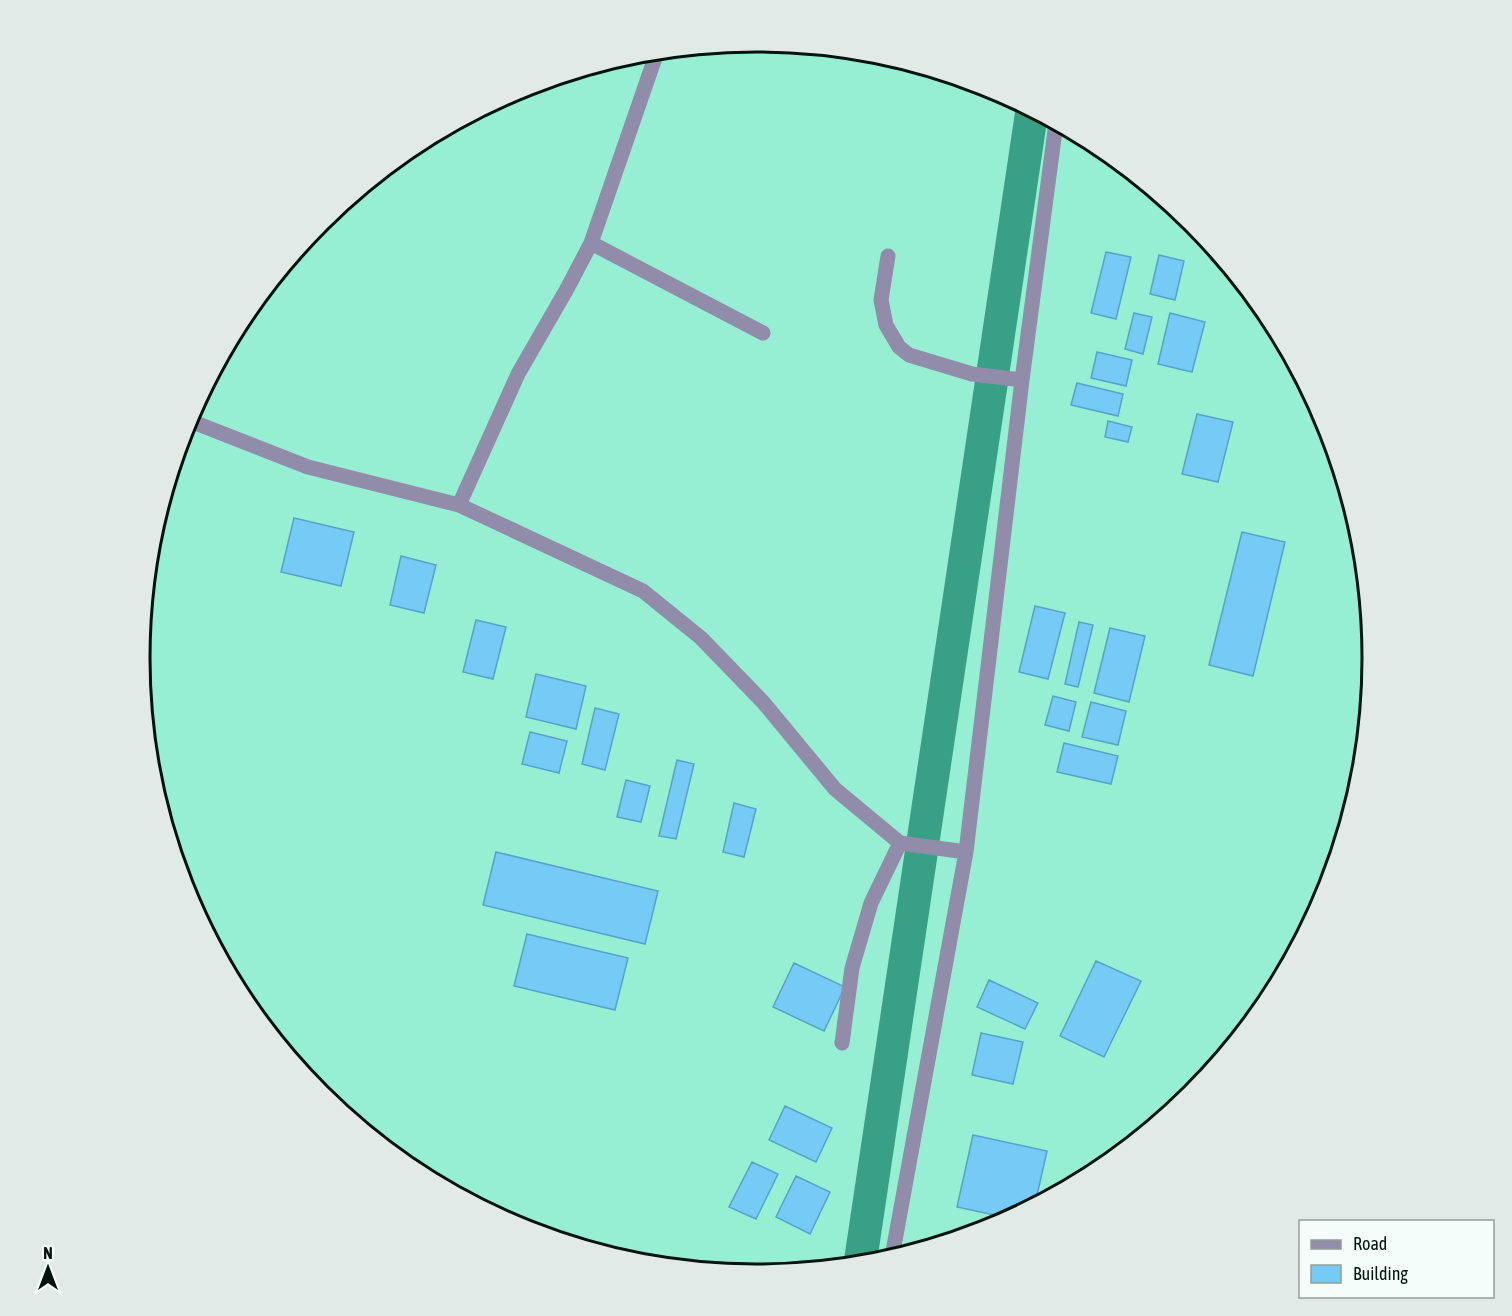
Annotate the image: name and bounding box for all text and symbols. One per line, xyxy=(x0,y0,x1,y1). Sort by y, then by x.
legend xyxy=(1299,1220,1494,1298)
text: Road xyxy=(1353,1233,1387,1254)
north arrow xyxy=(18,1238,78,1298)
text: N xyxy=(43,1244,53,1262)
text: Building xyxy=(1353,1263,1408,1284)

